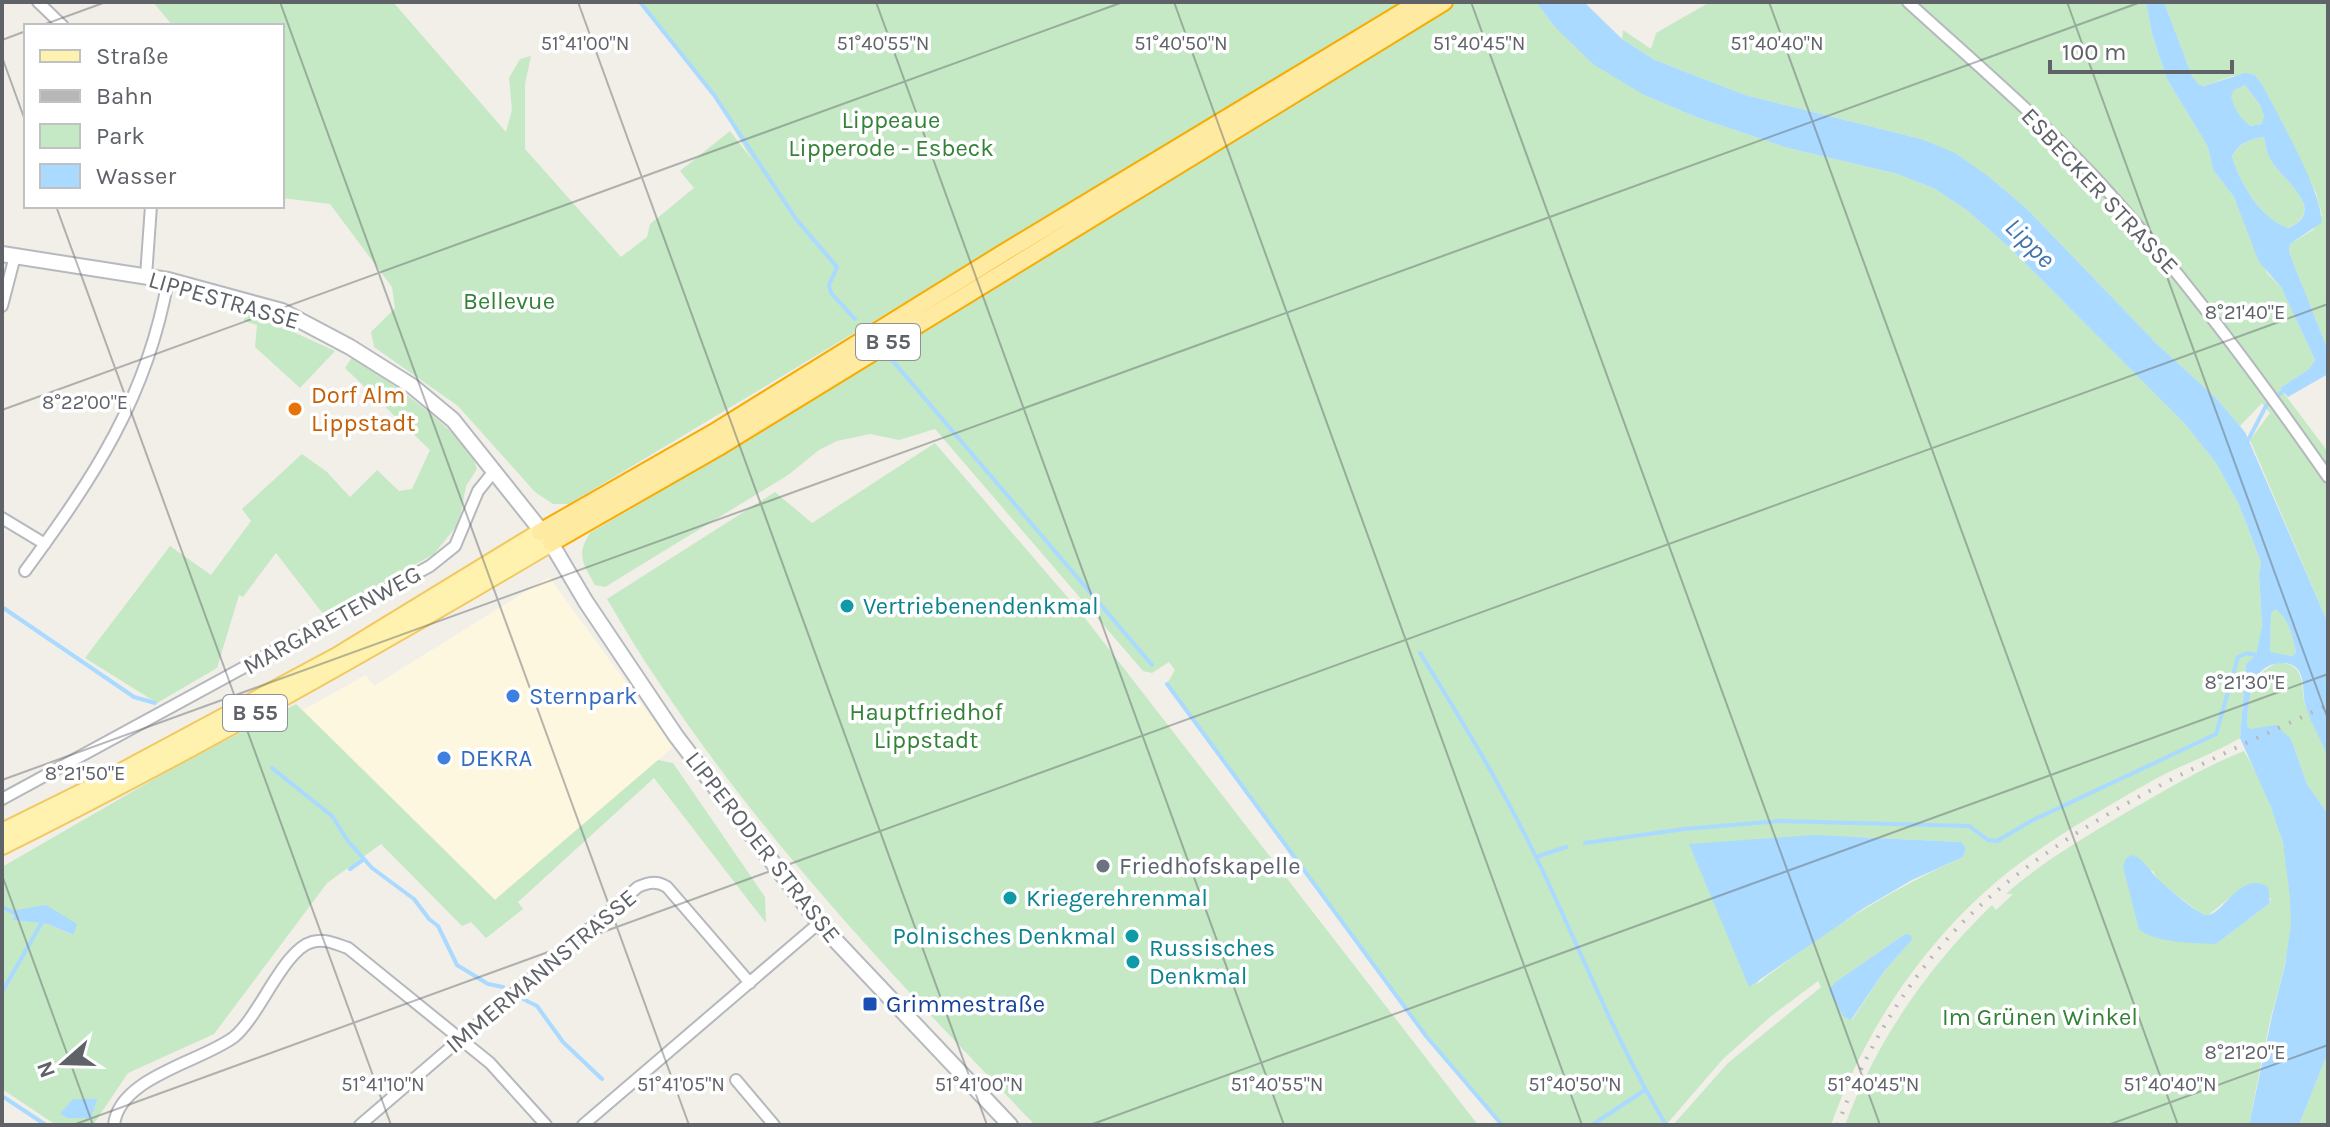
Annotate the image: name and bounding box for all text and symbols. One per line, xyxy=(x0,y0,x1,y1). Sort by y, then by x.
legend xyxy=(24,24,284,208)
scale bar xyxy=(2050,24,2232,74)
text: 51°41'00"N xyxy=(541,32,629,55)
text: 51°40'55"N xyxy=(837,32,929,55)
text: 51°40'50"N xyxy=(1134,32,1228,55)
text: 51°40'45"N xyxy=(1433,32,1525,55)
text: 51°40'40"N xyxy=(1730,32,1824,55)
text: 100 m xyxy=(2062,38,2127,66)
text: Straße xyxy=(96,42,168,70)
text: Bahn xyxy=(96,82,153,110)
street label: ESBECKER STRASSE xyxy=(2016,102,2184,280)
park label: Lippeaue Lipperode - Esbeck xyxy=(788,106,994,162)
text: Park xyxy=(96,122,145,150)
text: Wasser xyxy=(96,162,176,190)
water label: Lippe xyxy=(1999,212,2061,274)
street label: LIPPESTRASSE xyxy=(145,265,303,335)
park label: Bellevue xyxy=(463,287,555,315)
text: 8°21'40"E xyxy=(2205,301,2285,324)
road number: B 55 xyxy=(856,324,920,360)
place label: Dorf Alm Lippstadt xyxy=(311,381,416,437)
text: 8°22'00"E xyxy=(42,391,128,414)
marker: Dorf Alm Lippstadt xyxy=(286,400,304,418)
street label: MARGARETENWEG xyxy=(238,560,426,680)
place label: Vertriebenendenkmal xyxy=(863,592,1099,620)
marker: Vertriebenendenkmal xyxy=(838,597,856,615)
text: 8°21'30"E xyxy=(2204,671,2286,694)
place label: Sternpark xyxy=(529,682,637,710)
marker: Sternpark xyxy=(504,687,522,705)
road number: B 55 xyxy=(223,695,287,731)
park label: Hauptfriedhof Lippstadt xyxy=(849,698,1003,754)
place label: DEKRA xyxy=(460,744,533,772)
street label: LIPPERODER STRASSE xyxy=(679,746,847,948)
marker: DEKRA xyxy=(435,749,453,767)
text: 8°21'50"E xyxy=(45,762,125,785)
place label: Friedhofskapelle xyxy=(1119,852,1301,880)
marker: Friedhofskapelle xyxy=(1094,857,1112,875)
street label: IMMERMANNSTRASSE xyxy=(440,883,642,1059)
place label: Kriegerehrenmal xyxy=(1026,884,1208,912)
marker: Kriegerehrenmal xyxy=(1001,889,1019,907)
place label: Polnisches Denkmal xyxy=(893,922,1116,950)
marker: Polnisches Denkmal xyxy=(1123,927,1141,945)
place label: Russisches Denkmal xyxy=(1149,934,1275,990)
marker: Russisches Denkmal xyxy=(1124,953,1142,971)
place label: Grimmestraße xyxy=(886,990,1045,1018)
marker: Grimmestraße xyxy=(861,995,879,1013)
park label: Im Grünen Winkel xyxy=(1942,1003,2138,1031)
north arrow xyxy=(24,1023,104,1103)
text: 8°21'20"E xyxy=(2205,1041,2285,1064)
text: N xyxy=(31,1058,61,1081)
text: 51°41'10"N xyxy=(341,1073,425,1096)
text: 51°41'05"N xyxy=(637,1073,725,1096)
text: 51°41'00"N xyxy=(935,1073,1023,1096)
text: 51°40'55"N xyxy=(1231,1073,1323,1096)
text: 51°40'50"N xyxy=(1528,1073,1622,1096)
text: 51°40'45"N xyxy=(1827,1073,1919,1096)
text: 51°40'40"N xyxy=(2123,1073,2217,1096)

